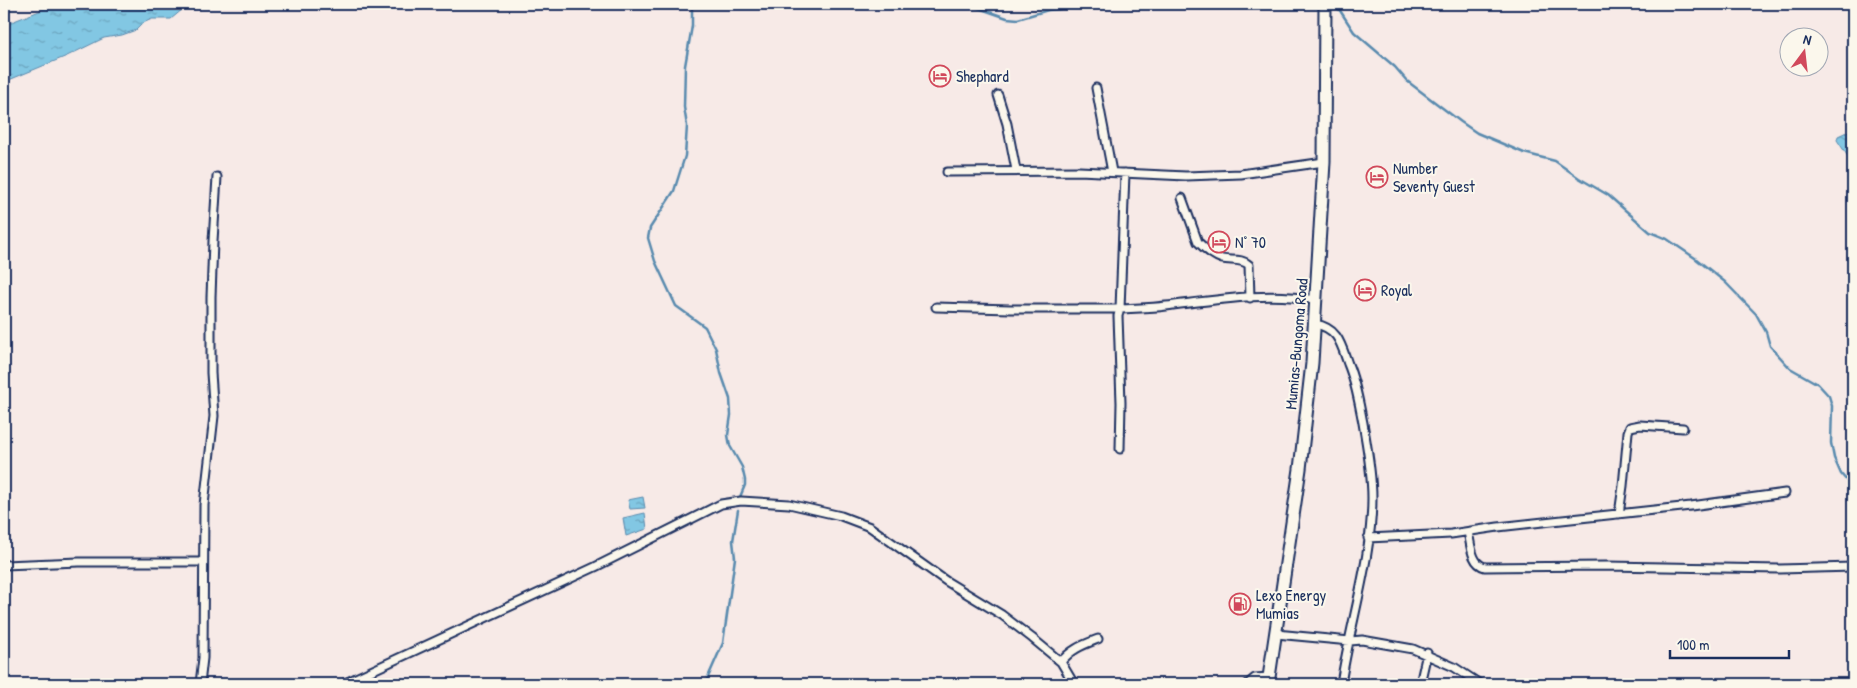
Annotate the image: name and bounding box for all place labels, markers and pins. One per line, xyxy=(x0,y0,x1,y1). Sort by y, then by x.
hotel icon: Shephard xyxy=(928,64,952,88)
place label: Shephard xyxy=(956,65,1009,87)
place label: Number Seventy Guest xyxy=(1393,157,1475,197)
hotel icon: Number Seventy Guest xyxy=(1365,165,1389,189)
hotel icon: N° 70 xyxy=(1207,230,1231,254)
place label: N° 70 xyxy=(1235,231,1266,253)
hotel icon: Royal xyxy=(1353,278,1377,302)
place label: Royal xyxy=(1381,279,1413,301)
place label: Lexo Energy Mumias xyxy=(1256,584,1327,624)
fuel station icon: Lexo Energy Mumias xyxy=(1228,592,1252,616)

